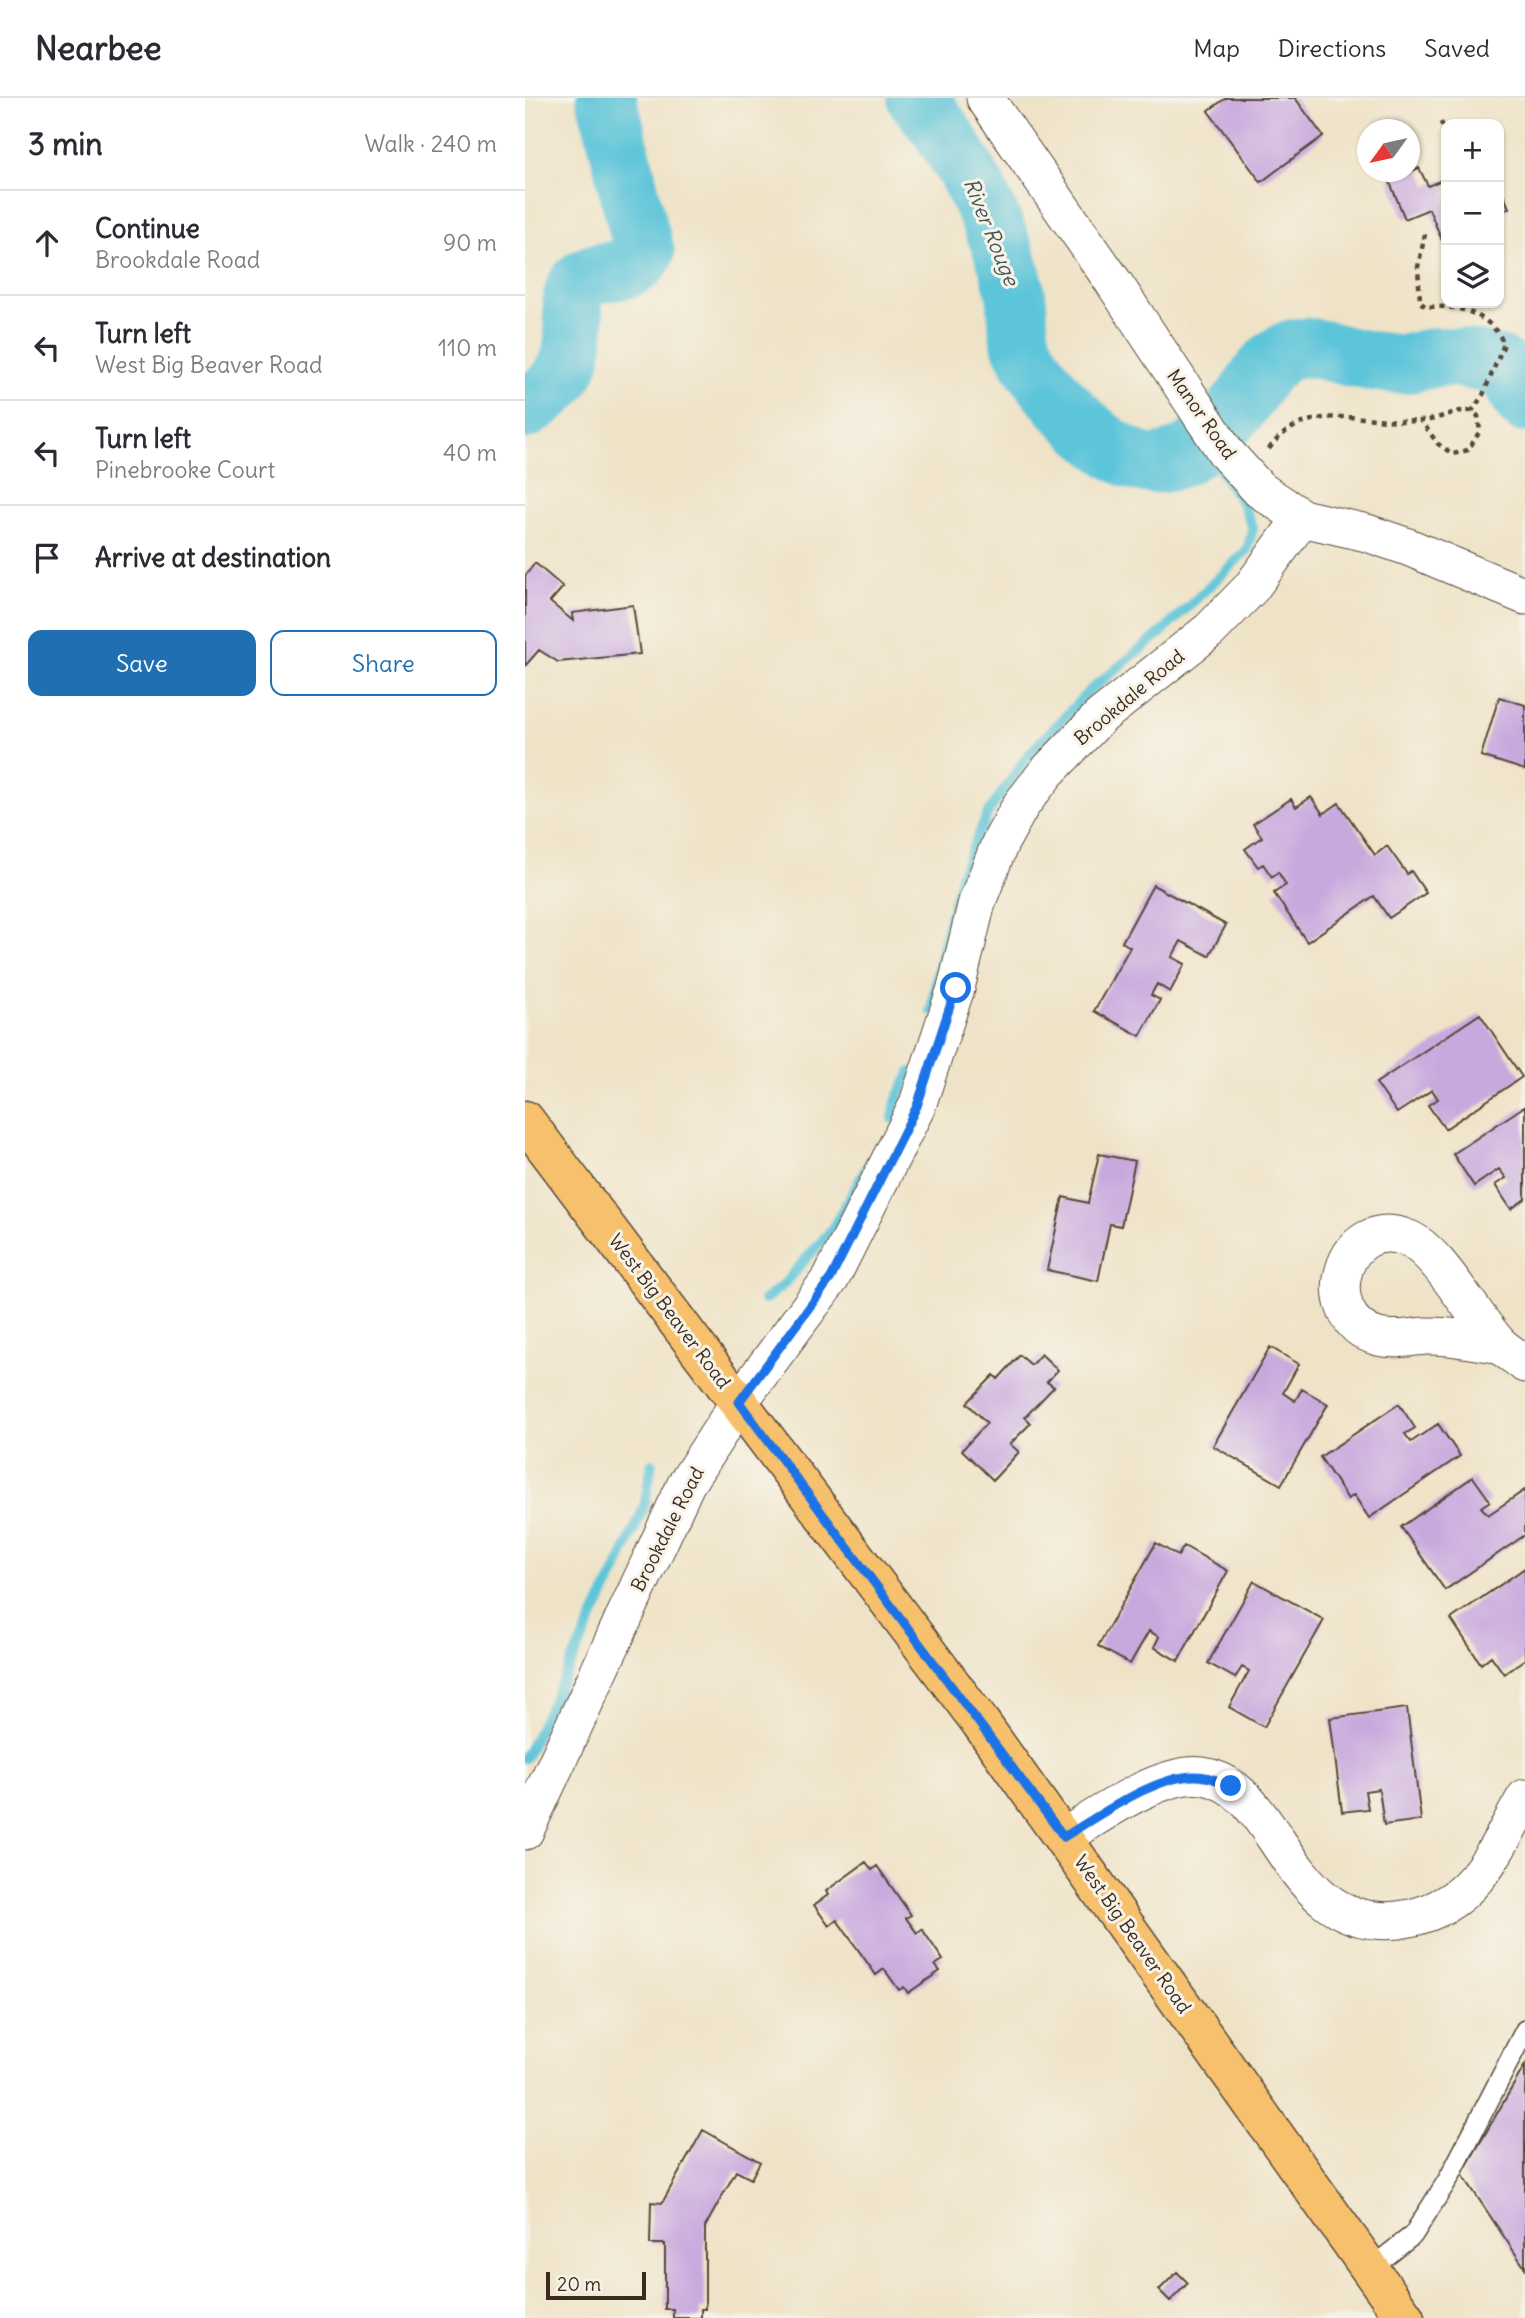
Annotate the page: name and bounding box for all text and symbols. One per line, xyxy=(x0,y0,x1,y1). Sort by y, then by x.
text: Nearbee xyxy=(35,27,161,69)
text: Map xyxy=(1193,33,1240,63)
text: Directions xyxy=(1278,33,1386,63)
text: Saved xyxy=(1424,33,1490,63)
north arrow xyxy=(1357,119,1420,182)
map controls xyxy=(1441,119,1504,308)
button: + xyxy=(1441,119,1504,182)
text: 3 min xyxy=(28,125,103,163)
text: Walk · 240 m xyxy=(364,129,497,158)
water label: River Rouge xyxy=(958,174,1026,291)
button: − xyxy=(1441,182,1504,245)
text: Continue xyxy=(95,212,200,245)
icon: ahead xyxy=(28,224,66,262)
text: 90 m xyxy=(443,228,497,257)
text: Brookdale Road xyxy=(95,245,260,274)
button: layers xyxy=(1441,245,1504,308)
text: Turn left xyxy=(95,317,191,350)
icon: left xyxy=(28,329,66,367)
text: 110 m xyxy=(438,333,497,362)
text: West Big Beaver Road xyxy=(95,350,323,379)
street label: Manor Road xyxy=(1162,364,1242,464)
text: Turn left xyxy=(95,422,191,455)
icon: left xyxy=(28,434,66,472)
text: 40 m xyxy=(443,438,497,467)
text: Pinebrooke Court xyxy=(95,455,275,484)
icon: arrive xyxy=(28,539,66,577)
text: Arrive at destination xyxy=(95,541,331,574)
button: Save xyxy=(28,630,256,696)
button: Share xyxy=(270,630,497,696)
street label: Brookdale Road xyxy=(1069,644,1189,750)
route start xyxy=(940,972,971,1003)
street label: West Big Beaver Road xyxy=(604,1229,736,1393)
street label: Brookdale Road xyxy=(625,1463,709,1595)
route end xyxy=(1215,1770,1246,1801)
street label: West Big Beaver Road xyxy=(1069,1850,1197,2018)
scale bar xyxy=(546,2269,646,2301)
text: 20 m xyxy=(557,2272,601,2296)

